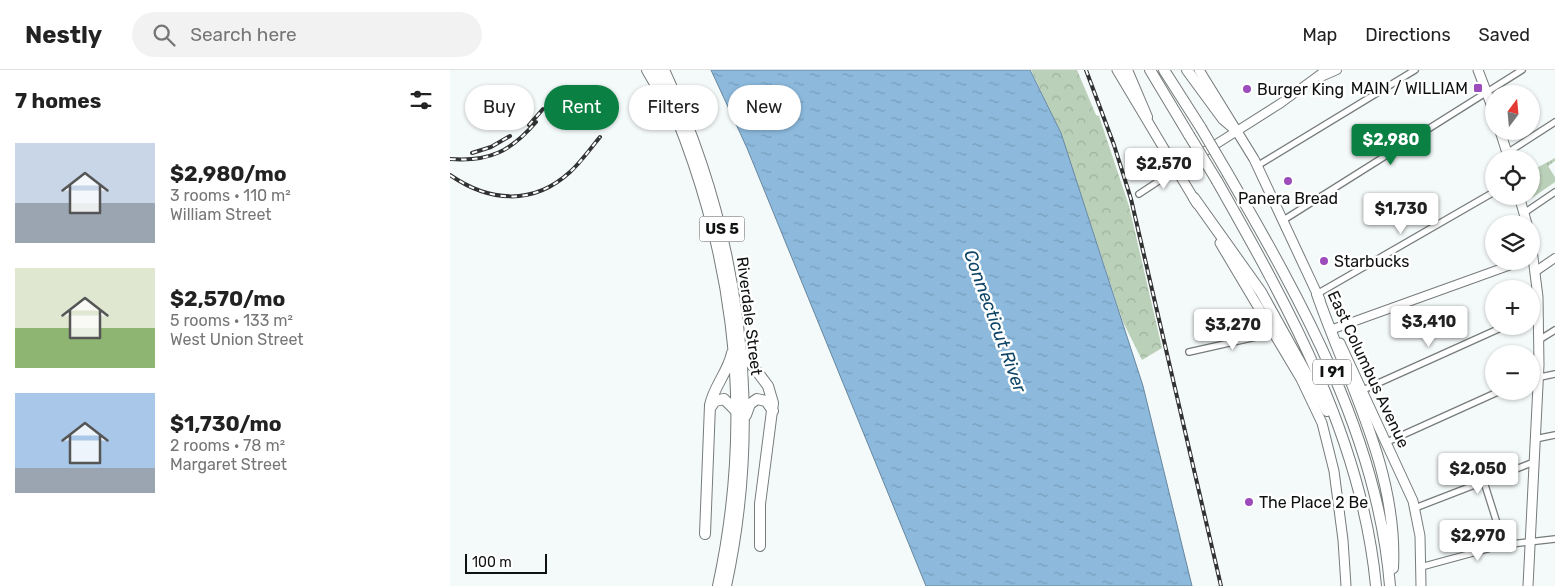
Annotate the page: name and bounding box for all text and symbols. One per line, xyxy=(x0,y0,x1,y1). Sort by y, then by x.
search box xyxy=(132,12,482,57)
text: Nestly xyxy=(25,21,102,49)
icon: search xyxy=(150,21,178,49)
text: Search here xyxy=(190,23,297,46)
text: Map xyxy=(1302,24,1337,46)
text: Directions xyxy=(1365,24,1451,46)
text: Saved xyxy=(1479,24,1530,46)
place label: MAIN / WILLIAM xyxy=(1351,79,1468,98)
place label: Burger King xyxy=(1257,80,1344,99)
marker: MAIN / WILLIAM xyxy=(1472,82,1484,94)
marker: Burger King xyxy=(1241,83,1253,95)
chip: Buy xyxy=(465,85,534,130)
chip: Rent xyxy=(544,85,619,130)
chip: Filters xyxy=(629,85,718,130)
chip: New xyxy=(728,85,801,130)
north arrow xyxy=(1485,85,1540,140)
map controls xyxy=(1485,85,1540,400)
icon: filters xyxy=(407,86,435,114)
text: 7 homes xyxy=(15,88,101,113)
pin: $2,980 xyxy=(1350,124,1432,166)
text: $2,980 xyxy=(1363,130,1419,149)
pin: $2,570 xyxy=(1123,148,1205,190)
button: locate xyxy=(1485,150,1540,205)
text: $2,570 xyxy=(1136,154,1192,173)
text: $2,980/mo xyxy=(170,161,287,186)
icon: home xyxy=(55,163,115,223)
marker: Panera Bread xyxy=(1282,175,1294,187)
text: 3 rooms · 110 m² xyxy=(170,186,291,205)
place label: Panera Bread xyxy=(1238,189,1338,208)
pin: $1,730 xyxy=(1360,192,1442,235)
text: $1,730 xyxy=(1374,199,1428,218)
text: William Street xyxy=(170,205,272,224)
button: layers xyxy=(1485,215,1540,270)
road number: US 5 xyxy=(700,216,744,242)
water label: Connecticut River xyxy=(959,247,1031,396)
place label: Starbucks xyxy=(1334,252,1409,271)
marker: Starbucks xyxy=(1318,255,1330,267)
street label: Riverdale Street xyxy=(733,256,766,376)
button: + xyxy=(1485,280,1540,335)
text: $2,570/mo xyxy=(170,286,285,311)
icon: home xyxy=(55,288,115,348)
street label: East Columbus Avenue xyxy=(1324,288,1413,451)
pin: $3,410 xyxy=(1388,306,1470,348)
pin: $3,270 xyxy=(1192,308,1274,351)
text: 5 rooms · 133 m² xyxy=(170,311,293,330)
text: $3,410 xyxy=(1402,312,1456,331)
text: $3,270 xyxy=(1205,315,1261,334)
text: West Union Street xyxy=(170,330,304,349)
button: − xyxy=(1485,345,1540,400)
road number: I 91 xyxy=(1313,360,1351,384)
text: $1,730/mo xyxy=(170,411,282,436)
icon: home xyxy=(55,413,115,473)
text: 2 rooms · 78 m² xyxy=(170,436,285,455)
pin: $2,050 xyxy=(1437,452,1519,495)
text: Margaret Street xyxy=(170,455,287,474)
text: $2,050 xyxy=(1449,459,1507,478)
place label: The Place 2 Be xyxy=(1259,493,1368,512)
marker: The Place 2 Be xyxy=(1243,496,1255,508)
pin: $2,970 xyxy=(1437,520,1519,562)
text: $2,970 xyxy=(1450,526,1506,545)
scale bar xyxy=(465,551,548,574)
text: 100 m xyxy=(472,554,512,571)

